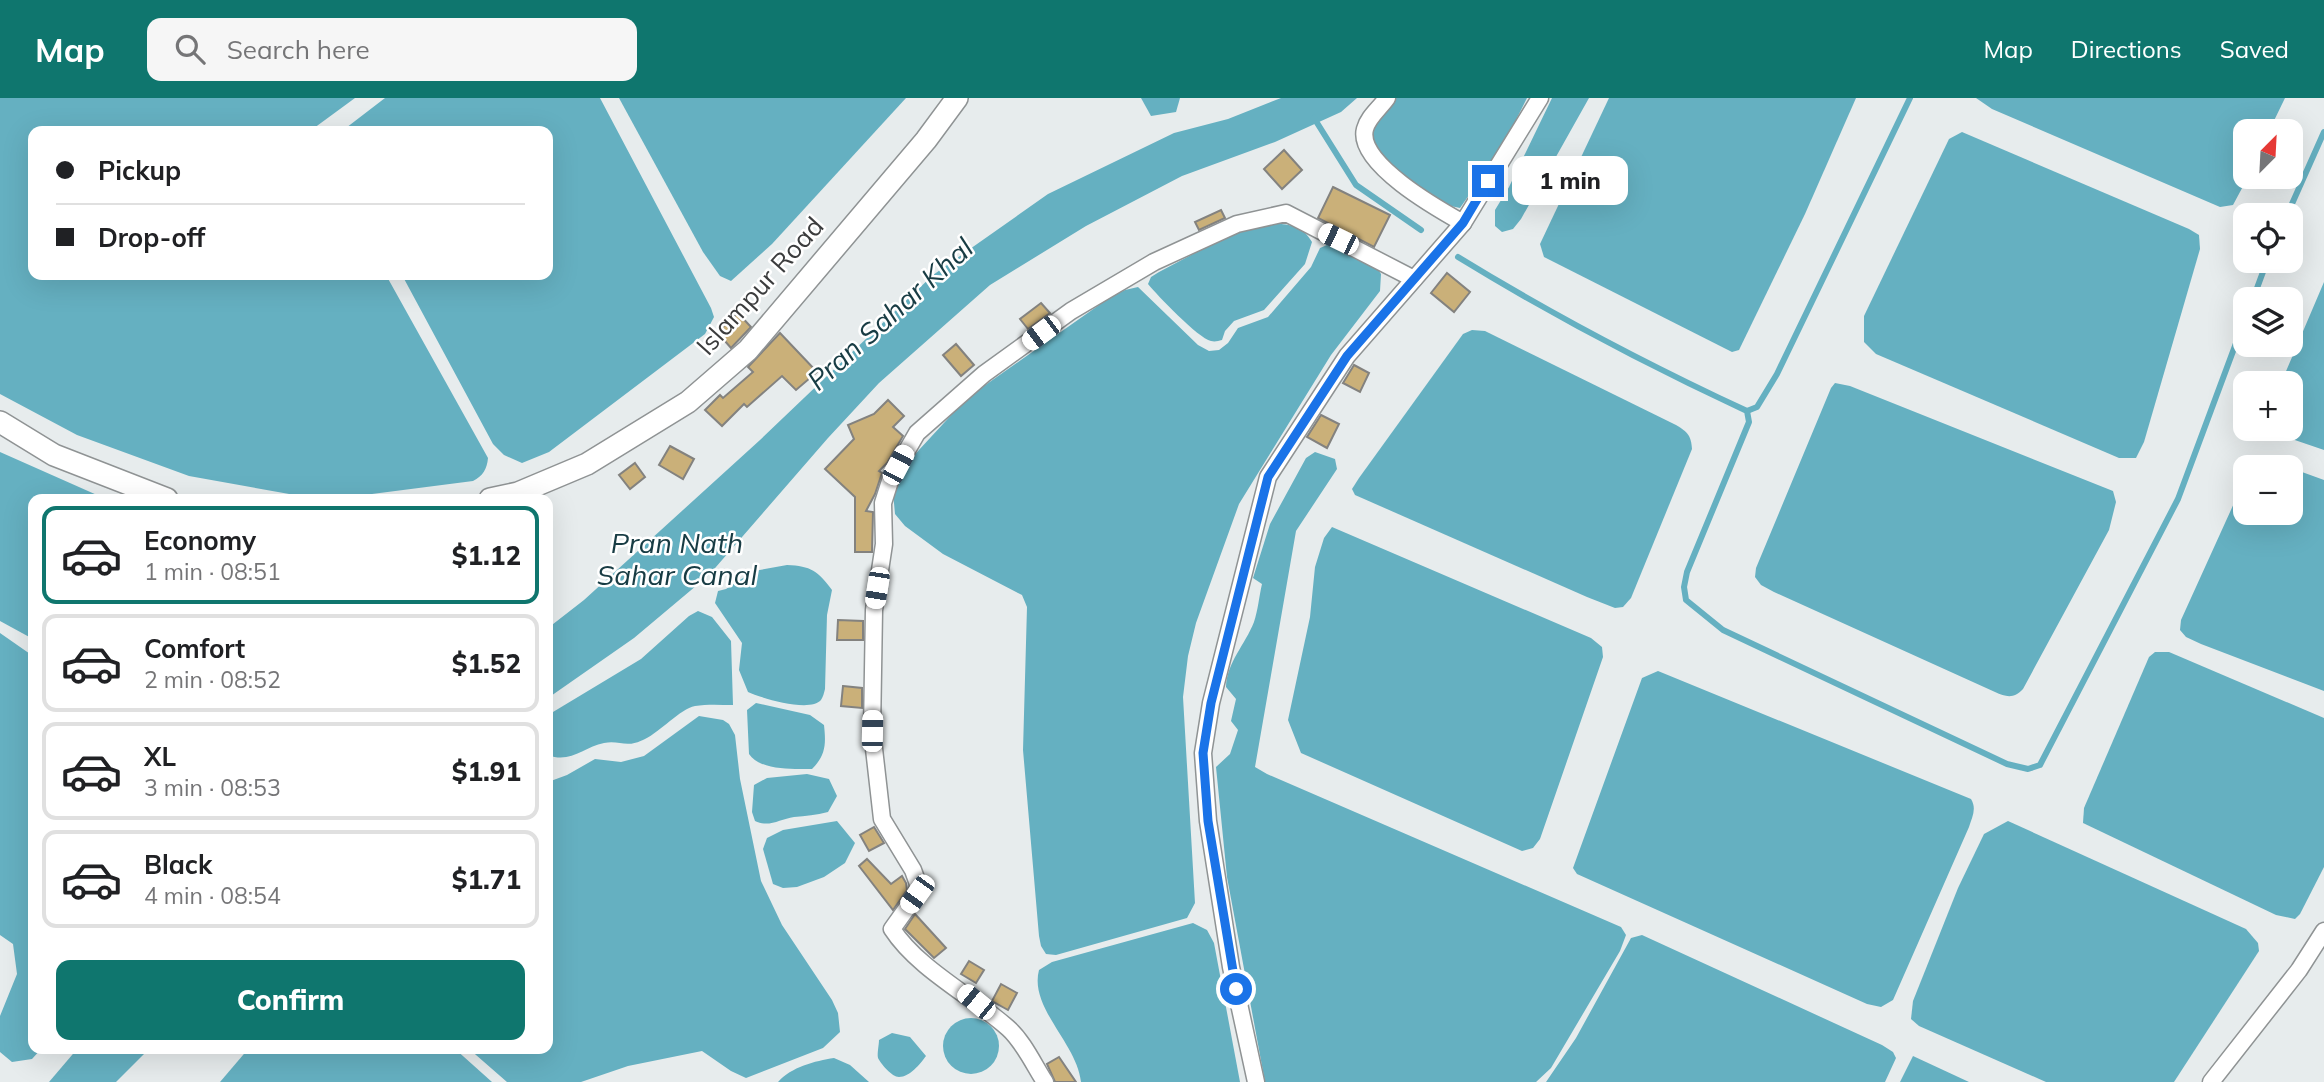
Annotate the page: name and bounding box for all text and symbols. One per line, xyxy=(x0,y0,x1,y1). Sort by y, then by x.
search box xyxy=(147,18,637,81)
text: Map xyxy=(35,29,105,70)
icon: search xyxy=(171,30,209,68)
text: Search here xyxy=(227,33,370,66)
text: Map xyxy=(1983,34,2033,64)
text: Directions xyxy=(2071,34,2182,64)
text: Saved xyxy=(2220,34,2289,64)
north arrow xyxy=(2233,119,2303,189)
map controls xyxy=(2233,119,2303,525)
text: Pickup xyxy=(98,154,181,187)
callout: 1 min xyxy=(1512,156,1628,206)
route end xyxy=(1472,165,1504,197)
text: 1 min xyxy=(1539,166,1601,195)
button: locate xyxy=(2233,203,2303,273)
street label: Islampur Road xyxy=(689,210,830,362)
car xyxy=(1315,220,1362,258)
text: Drop-off xyxy=(98,221,205,254)
water label: Pran Sahar Khal xyxy=(800,230,980,397)
button: layers xyxy=(2233,287,2303,357)
car xyxy=(1018,312,1065,354)
button: + xyxy=(2233,371,2303,441)
car xyxy=(879,442,918,488)
button: − xyxy=(2233,455,2303,525)
icon: car xyxy=(60,524,123,587)
text: Economy xyxy=(144,524,256,557)
water label: Pran Nath Sahar Canal xyxy=(597,525,757,592)
text: $1.12 xyxy=(452,539,521,572)
text: 1 min · 08:51 xyxy=(144,557,281,586)
car xyxy=(864,566,891,610)
icon: car xyxy=(60,632,123,695)
text: Comfort xyxy=(144,632,245,665)
text: $1.52 xyxy=(452,647,521,680)
text: 2 min · 08:52 xyxy=(144,665,281,694)
car xyxy=(862,710,883,752)
icon: car xyxy=(60,740,123,803)
text: XL xyxy=(144,740,176,773)
text: $1.91 xyxy=(452,755,521,788)
text: 3 min · 08:53 xyxy=(144,773,281,802)
icon: car xyxy=(60,848,123,911)
text: Black xyxy=(144,848,212,881)
text: $1.71 xyxy=(452,863,521,896)
car xyxy=(897,871,938,917)
text: 4 min · 08:54 xyxy=(144,881,281,910)
button: Confirm xyxy=(56,960,525,1040)
route start xyxy=(1220,973,1252,1005)
car xyxy=(954,981,999,1023)

